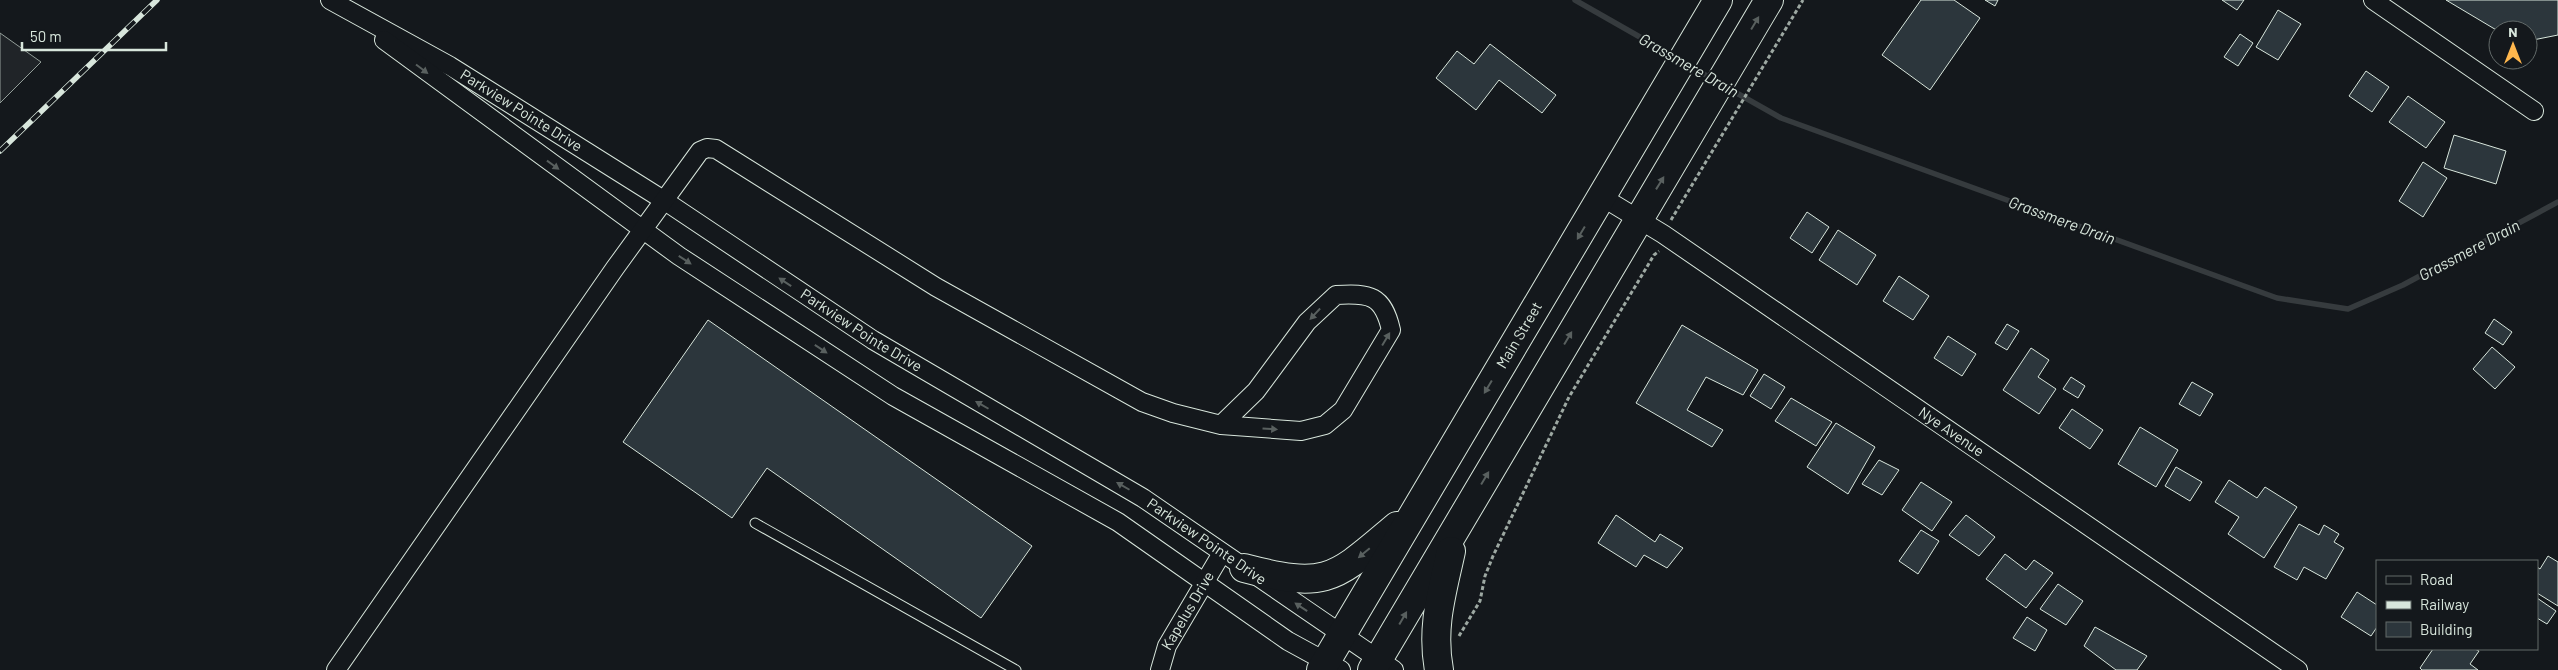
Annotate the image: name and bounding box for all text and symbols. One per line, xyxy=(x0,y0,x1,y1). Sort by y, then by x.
one-way arrow xyxy=(1751,17,1760,30)
scale bar xyxy=(22,20,166,52)
north arrow xyxy=(2488,20,2538,70)
text: N xyxy=(2508,23,2518,40)
text: 50 m xyxy=(30,27,62,45)
water label: Grassmere Drain xyxy=(1636,28,1742,101)
one-way arrow xyxy=(415,64,428,75)
street label: Parkview Pointe Drive xyxy=(457,65,586,155)
one-way arrow xyxy=(546,160,560,170)
one-way arrow xyxy=(1655,177,1665,190)
water label: Grassmere Drain xyxy=(2006,191,2118,248)
water label: Grassmere Drain xyxy=(2415,215,2523,284)
one-way arrow xyxy=(1576,226,1585,239)
one-way arrow xyxy=(678,255,692,265)
one-way arrow xyxy=(778,277,792,287)
street label: Parkview Pointe Drive xyxy=(798,284,926,375)
street label: Main Street xyxy=(1492,298,1545,371)
one-way arrow xyxy=(1309,308,1321,320)
one-way arrow xyxy=(1563,331,1572,344)
one-way arrow xyxy=(1381,332,1390,345)
one-way arrow xyxy=(814,344,828,354)
one-way arrow xyxy=(1484,381,1493,394)
one-way arrow xyxy=(975,400,989,409)
street label: Nye Avenue xyxy=(1916,402,1988,460)
one-way arrow xyxy=(1262,425,1278,433)
one-way arrow xyxy=(1481,471,1490,484)
one-way arrow xyxy=(1115,482,1130,490)
street label: Parkview Pointe Drive xyxy=(1144,494,1270,588)
one-way arrow xyxy=(1359,547,1371,559)
legend xyxy=(2376,560,2538,650)
street label: Kapelus Drive xyxy=(1157,568,1217,653)
text: Road xyxy=(2420,570,2453,588)
text: Railway xyxy=(2420,595,2469,613)
one-way arrow xyxy=(1294,602,1307,612)
one-way arrow xyxy=(1399,610,1407,625)
text: Building xyxy=(2420,620,2473,638)

